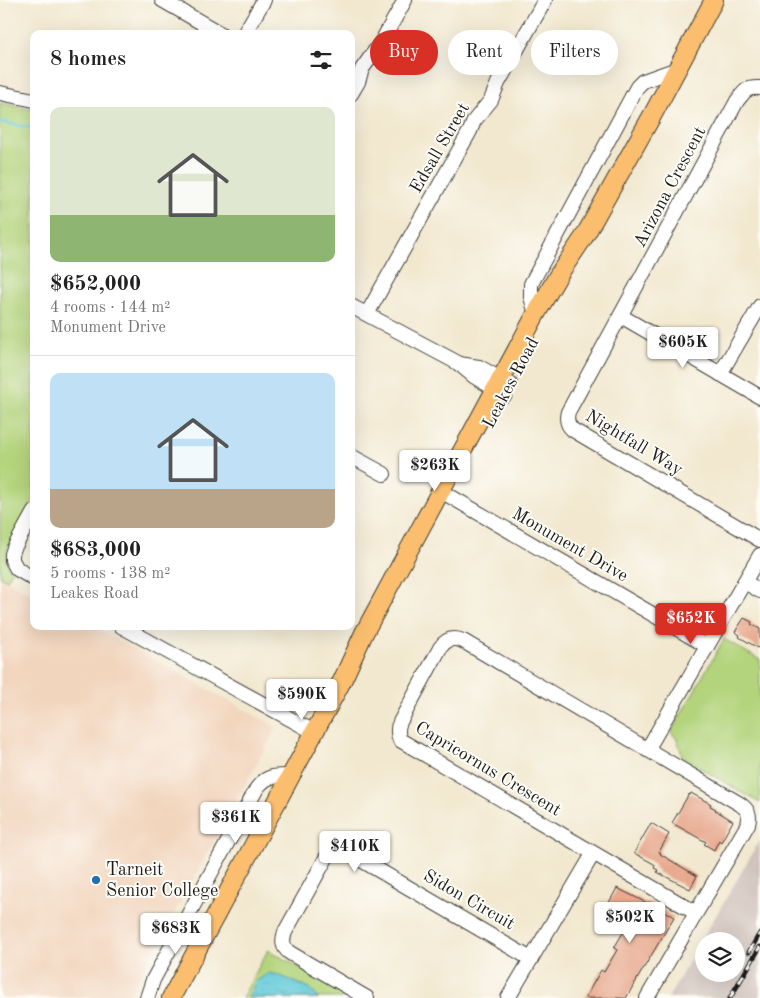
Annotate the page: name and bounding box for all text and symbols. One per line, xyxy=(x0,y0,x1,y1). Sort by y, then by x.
chip: Buy xyxy=(370,30,438,75)
chip: Rent xyxy=(448,30,521,75)
chip: Filters xyxy=(531,30,618,75)
icon: filters xyxy=(307,46,335,74)
text: 8 homes xyxy=(50,49,126,70)
street label: Edsall Street xyxy=(407,100,473,196)
street label: Arizona Crescent xyxy=(631,124,709,250)
icon: home xyxy=(148,140,238,230)
text: $652,000 xyxy=(50,274,141,295)
text: 4 rooms · 144 m² xyxy=(50,300,170,316)
text: Monument Drive xyxy=(50,320,166,336)
pin: $605K xyxy=(648,326,718,369)
street label: Leakes Road xyxy=(480,335,542,431)
text: $605K xyxy=(658,335,708,351)
icon: home xyxy=(148,405,238,495)
street label: Nightfall Way xyxy=(582,407,686,479)
pin: $263K xyxy=(400,450,470,492)
text: $263K xyxy=(410,458,460,474)
street label: Monument Drive xyxy=(509,505,631,585)
text: $683,000 xyxy=(50,540,141,561)
text: 5 rooms · 138 m² xyxy=(50,566,170,582)
text: Leakes Road xyxy=(50,586,139,602)
pin: $652K xyxy=(656,602,726,645)
text: $652K xyxy=(666,611,716,627)
pin: $590K xyxy=(267,678,337,721)
text: $590K xyxy=(277,687,327,703)
street label: Capricornus Crescent xyxy=(412,718,564,820)
pin: $361K xyxy=(201,802,271,844)
text: $361K xyxy=(211,810,261,826)
pin: $410K xyxy=(320,830,390,873)
text: $410K xyxy=(330,839,380,855)
place label: Tarneit Senior College xyxy=(106,861,218,900)
street label: Sidon Circuit xyxy=(420,867,518,933)
marker: Tarneit Senior College xyxy=(90,874,102,886)
pin: $502K xyxy=(595,902,665,944)
text: $502K xyxy=(605,910,655,926)
pin: $683K xyxy=(141,912,211,955)
text: $683K xyxy=(151,921,201,937)
map controls xyxy=(695,932,745,982)
button: layers xyxy=(695,932,745,982)

